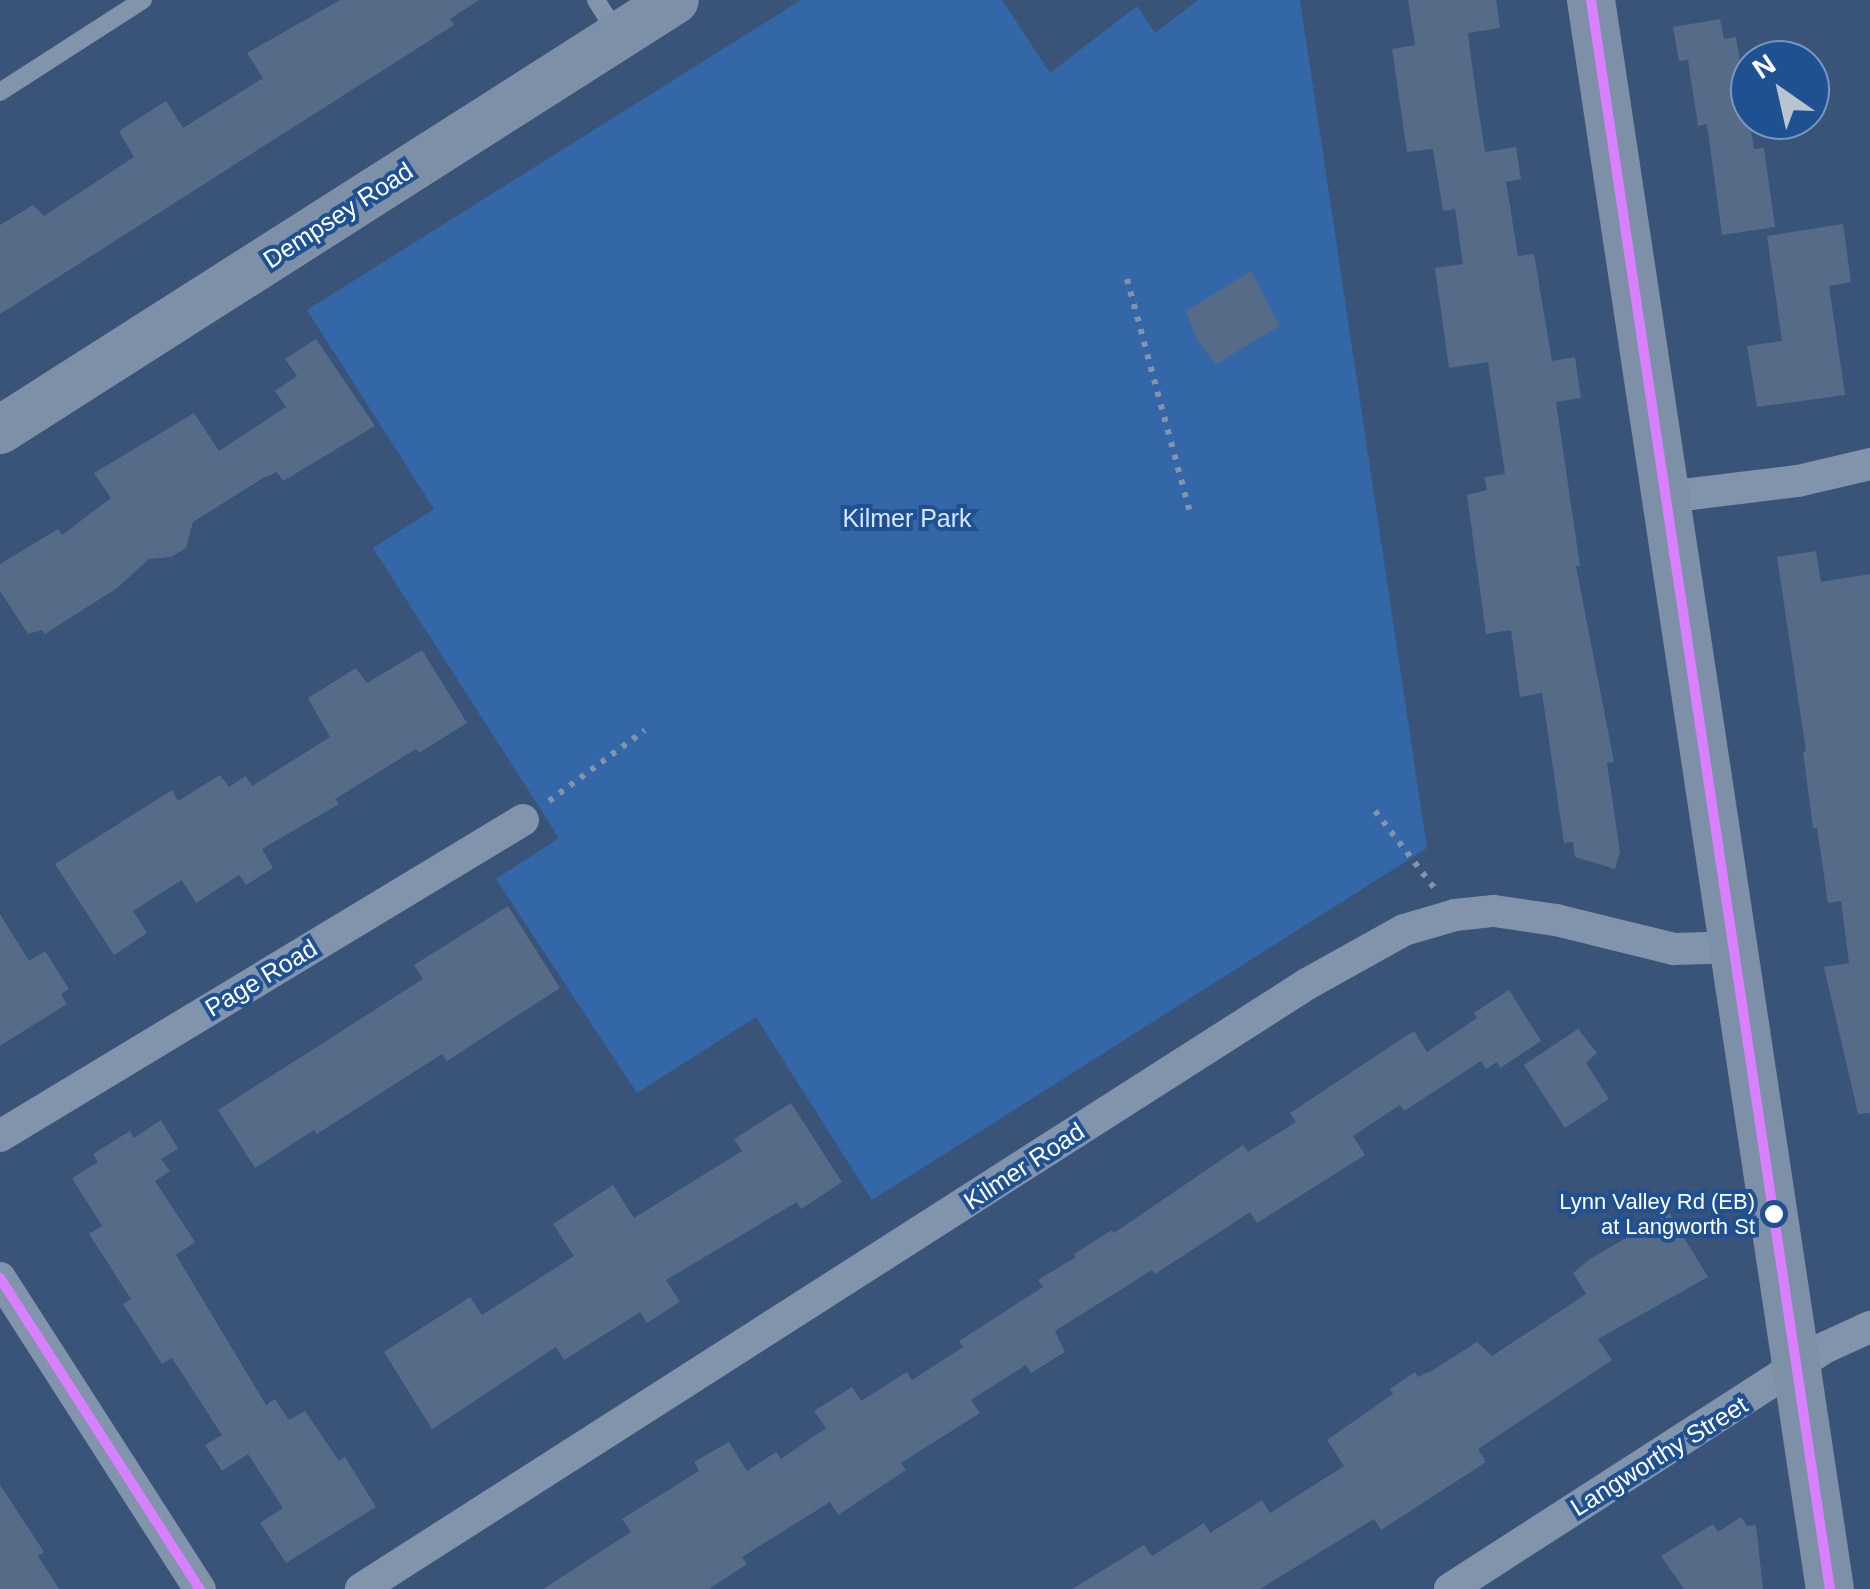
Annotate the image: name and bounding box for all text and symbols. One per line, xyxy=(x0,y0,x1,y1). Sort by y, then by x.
north arrow xyxy=(1730,40,1830,140)
text: N xyxy=(1747,48,1781,85)
street label: Dempsey Road xyxy=(258,155,418,275)
park label: Kilmer Park xyxy=(842,503,972,533)
street label: Page Road xyxy=(200,933,322,1023)
street label: Kilmer Road xyxy=(958,1116,1090,1216)
place label: Lynn Valley Rd (EB) at Langworth St xyxy=(1559,1188,1755,1240)
marker: Lynn Valley Rd (EB) at Langworth St xyxy=(1764,1204,1784,1224)
street label: Langworthy Street xyxy=(1565,1390,1753,1522)

